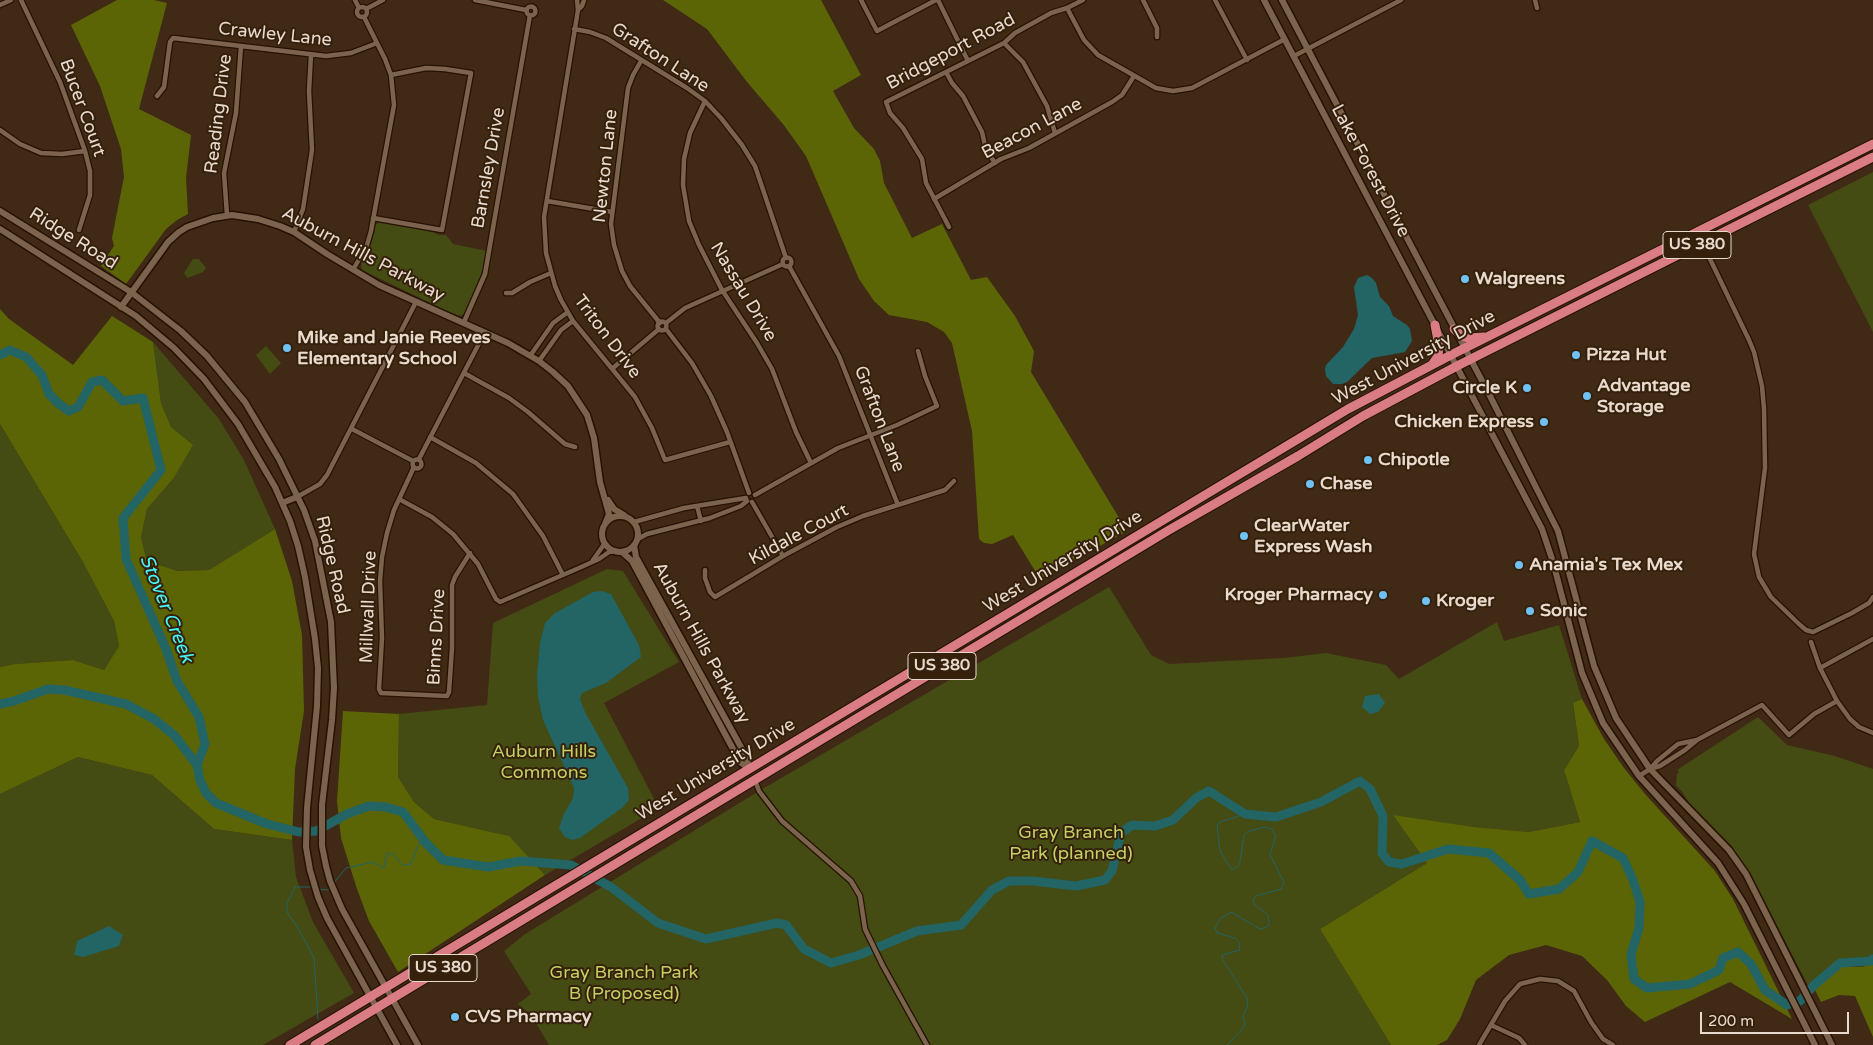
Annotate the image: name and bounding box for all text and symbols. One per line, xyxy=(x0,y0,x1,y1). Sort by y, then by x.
street label: Bridgeport Road xyxy=(883,9,1019,95)
street label: Crawley Lane xyxy=(217,18,333,52)
street label: Grafton Lane xyxy=(607,18,713,98)
street label: Reading Drive xyxy=(201,53,237,175)
street label: Bucer Court xyxy=(54,56,110,160)
street label: Beacon Lane xyxy=(978,94,1086,164)
street label: Lake Forest Drive xyxy=(1326,101,1414,241)
street label: Barnsley Drive xyxy=(468,106,510,230)
street label: Newton Lane xyxy=(589,108,623,224)
street label: Ridge Road xyxy=(25,203,121,275)
street label: Auburn Hills Parkway xyxy=(278,203,448,307)
road number: US 380 xyxy=(1663,232,1731,258)
street label: Nassau Drive xyxy=(705,238,781,346)
place label: Walgreens xyxy=(1475,268,1565,290)
marker: Walgreens xyxy=(1459,273,1471,285)
street label: Triton Drive xyxy=(569,291,645,383)
street label: West University Drive xyxy=(1329,306,1499,410)
place label: Mike and Janie Reeves Elementary School xyxy=(297,327,490,369)
marker: Mike and Janie Reeves Elementary School xyxy=(281,342,293,354)
place label: Pizza Hut xyxy=(1586,344,1666,366)
marker: Pizza Hut xyxy=(1570,349,1582,361)
street label: Grafton Lane xyxy=(849,363,909,475)
place label: Advantage Storage xyxy=(1597,375,1690,418)
place label: Circle K xyxy=(1452,377,1517,399)
marker: Circle K xyxy=(1521,382,1533,394)
marker: Advantage Storage xyxy=(1581,390,1593,402)
place label: Chicken Express xyxy=(1394,411,1534,433)
marker: Chicken Express xyxy=(1538,416,1550,428)
place label: Chipotle xyxy=(1378,449,1450,471)
marker: Chipotle xyxy=(1362,454,1374,466)
place label: Chase xyxy=(1320,473,1372,495)
marker: Chase xyxy=(1304,478,1316,490)
street label: Kildale Court xyxy=(745,500,853,570)
street label: West University Drive xyxy=(980,506,1146,618)
street label: Ridge Road xyxy=(310,514,354,616)
place label: ClearWater Express Wash xyxy=(1254,515,1373,558)
marker: ClearWater Express Wash xyxy=(1238,530,1250,542)
street label: Millwall Drive xyxy=(356,550,382,664)
water label: Stover Creek xyxy=(134,552,198,666)
place label: Anamia's Tex Mex xyxy=(1529,554,1683,576)
street label: Auburn Hills Parkway xyxy=(648,558,754,728)
marker: Anamia's Tex Mex xyxy=(1513,559,1525,571)
place label: Kroger Pharmacy xyxy=(1224,584,1373,606)
street label: Binns Drive xyxy=(424,588,450,686)
marker: Kroger Pharmacy xyxy=(1377,589,1389,601)
place label: Kroger xyxy=(1436,590,1494,612)
marker: Kroger xyxy=(1420,595,1432,607)
place label: Sonic xyxy=(1540,600,1587,622)
marker: Sonic xyxy=(1524,605,1536,617)
road number: US 380 xyxy=(908,652,976,679)
street label: West University Drive xyxy=(633,714,799,826)
park label: Auburn Hills Commons xyxy=(492,741,596,784)
park label: Gray Branch Park (planned) xyxy=(1009,822,1133,864)
road number: US 380 xyxy=(409,954,477,981)
park label: Gray Branch Park B (Proposed) xyxy=(550,962,698,1004)
scale bar xyxy=(1703,1002,1852,1034)
place label: CVS Pharmacy xyxy=(465,1006,592,1028)
marker: CVS Pharmacy xyxy=(449,1011,461,1023)
text: 200 m xyxy=(1708,1012,1754,1030)

